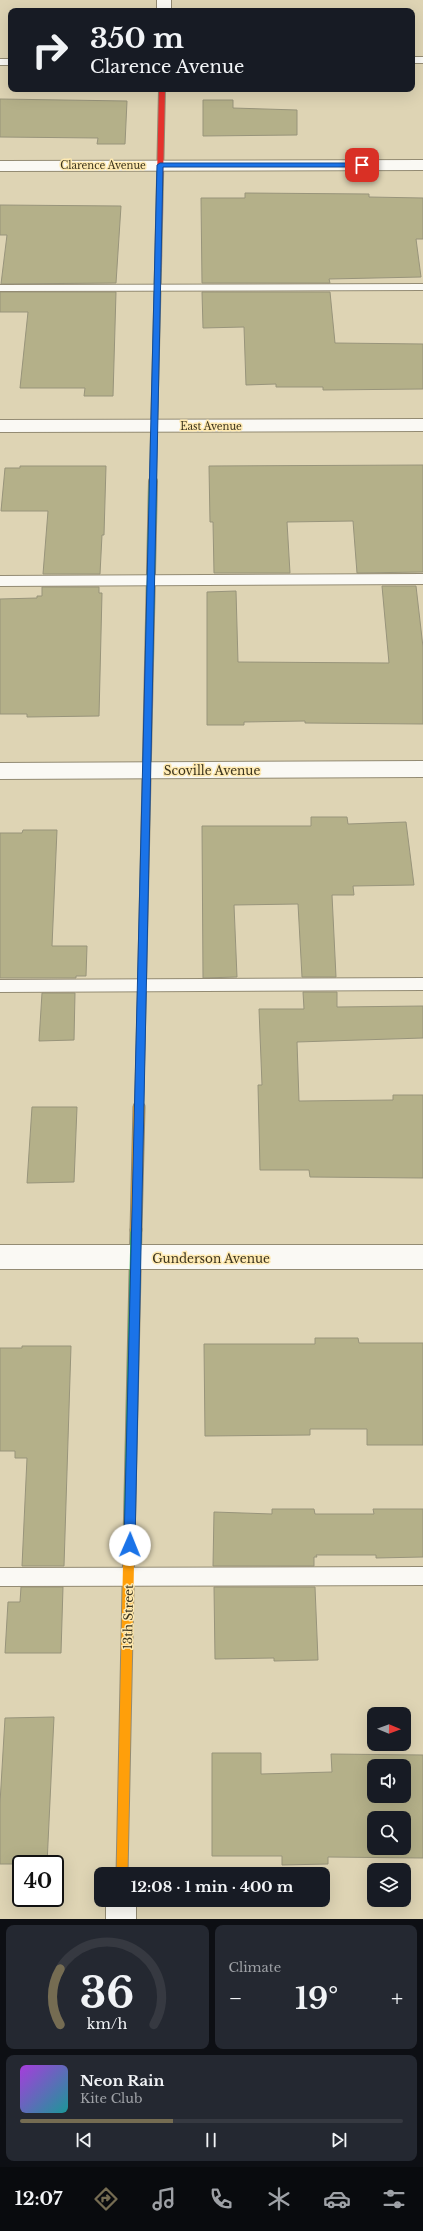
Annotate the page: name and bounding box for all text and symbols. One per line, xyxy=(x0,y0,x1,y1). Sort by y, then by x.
text: 350 m xyxy=(90,21,184,56)
icon: right xyxy=(24,24,76,76)
text: Clarence Avenue xyxy=(90,56,244,78)
pin xyxy=(345,148,379,182)
icon: arrive xyxy=(351,154,373,176)
street label: Clarence Avenue xyxy=(60,159,146,172)
street label: East Avenue xyxy=(180,420,242,433)
street label: Scoville Avenue xyxy=(164,763,260,778)
street label: Gunderson Avenue xyxy=(152,1251,270,1266)
position arrow xyxy=(109,1524,151,1566)
street label: 13th Street xyxy=(120,1584,136,1650)
north arrow xyxy=(367,1707,411,1751)
map controls xyxy=(367,1707,411,1907)
button: sound xyxy=(367,1759,411,1803)
button: search xyxy=(367,1811,411,1855)
speed limit sign: 40 xyxy=(12,1855,64,1907)
button: layers xyxy=(367,1863,411,1907)
text: 12:08 · 1 min · 400 m xyxy=(131,1877,293,1896)
text: Climate xyxy=(229,1959,281,1976)
text: 36 xyxy=(80,1968,135,2019)
text: 19° xyxy=(295,1980,338,2017)
text: − xyxy=(229,1985,242,2012)
text: + xyxy=(391,1985,403,2012)
text: km/h xyxy=(87,2015,128,2033)
text: Neon Rain xyxy=(80,2071,164,2090)
text: Kite Club xyxy=(80,2090,143,2107)
icon: previous xyxy=(73,2129,95,2151)
icon: pause xyxy=(200,2129,222,2151)
icon: next xyxy=(328,2129,350,2151)
icon: directions xyxy=(92,2185,120,2213)
icon: music xyxy=(150,2185,178,2213)
icon: phone xyxy=(207,2185,235,2213)
icon: climate xyxy=(265,2185,293,2213)
icon: car xyxy=(323,2185,351,2213)
icon: filters xyxy=(380,2185,408,2213)
text: 12:07 xyxy=(15,2188,62,2210)

